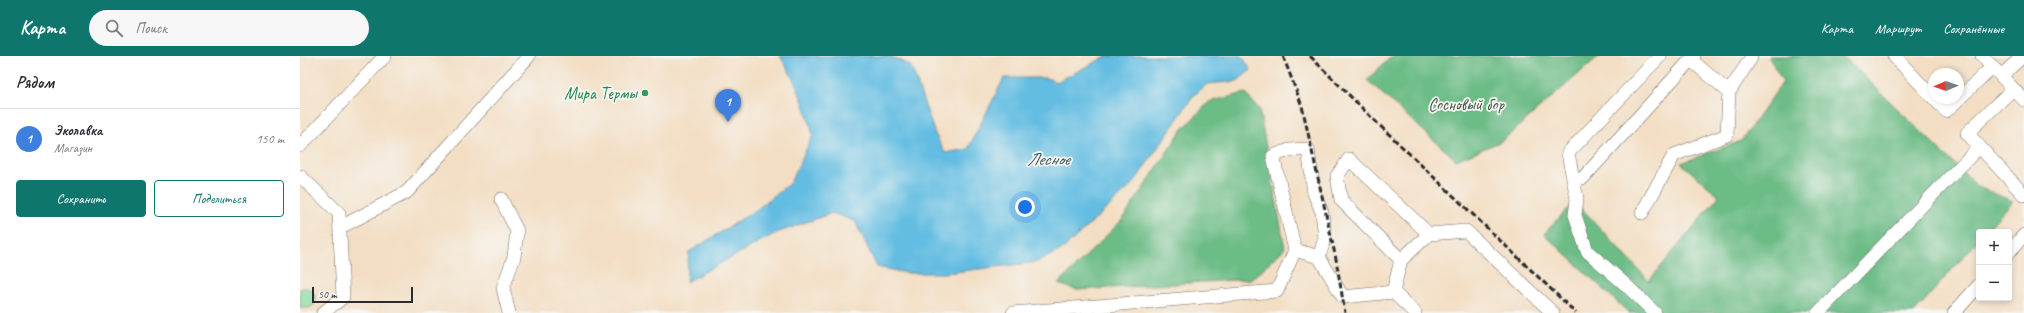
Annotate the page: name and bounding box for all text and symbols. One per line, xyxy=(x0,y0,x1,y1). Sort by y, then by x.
search box xyxy=(89,10,369,46)
text: Карта xyxy=(20,16,65,40)
icon: search xyxy=(103,17,125,39)
text: Поиск xyxy=(135,19,167,38)
text: Карта xyxy=(1821,20,1853,37)
text: Маршрут xyxy=(1875,20,1921,37)
text: Сохранённые xyxy=(1943,20,2004,37)
north arrow xyxy=(1928,68,1964,104)
text: Рядом xyxy=(16,72,54,93)
place label: Мира Термы xyxy=(564,83,639,104)
marker: Мира Термы xyxy=(640,88,650,98)
pin: 1 xyxy=(715,89,741,122)
park label: Сосновый бор xyxy=(1428,94,1505,115)
text: Эколавка xyxy=(54,121,102,140)
text: 1 xyxy=(26,131,32,147)
text: 150 m xyxy=(256,131,284,147)
text: Магазин xyxy=(54,140,92,156)
water label: Лесное xyxy=(1027,148,1072,170)
button: Сохранить xyxy=(16,180,146,217)
button: Поделиться xyxy=(154,180,284,217)
your location xyxy=(1015,197,1035,217)
map controls xyxy=(1976,229,2012,301)
button: + xyxy=(1976,229,2012,265)
button: − xyxy=(1976,265,2012,301)
scale bar xyxy=(312,285,413,304)
text: 50 m xyxy=(318,287,337,301)

